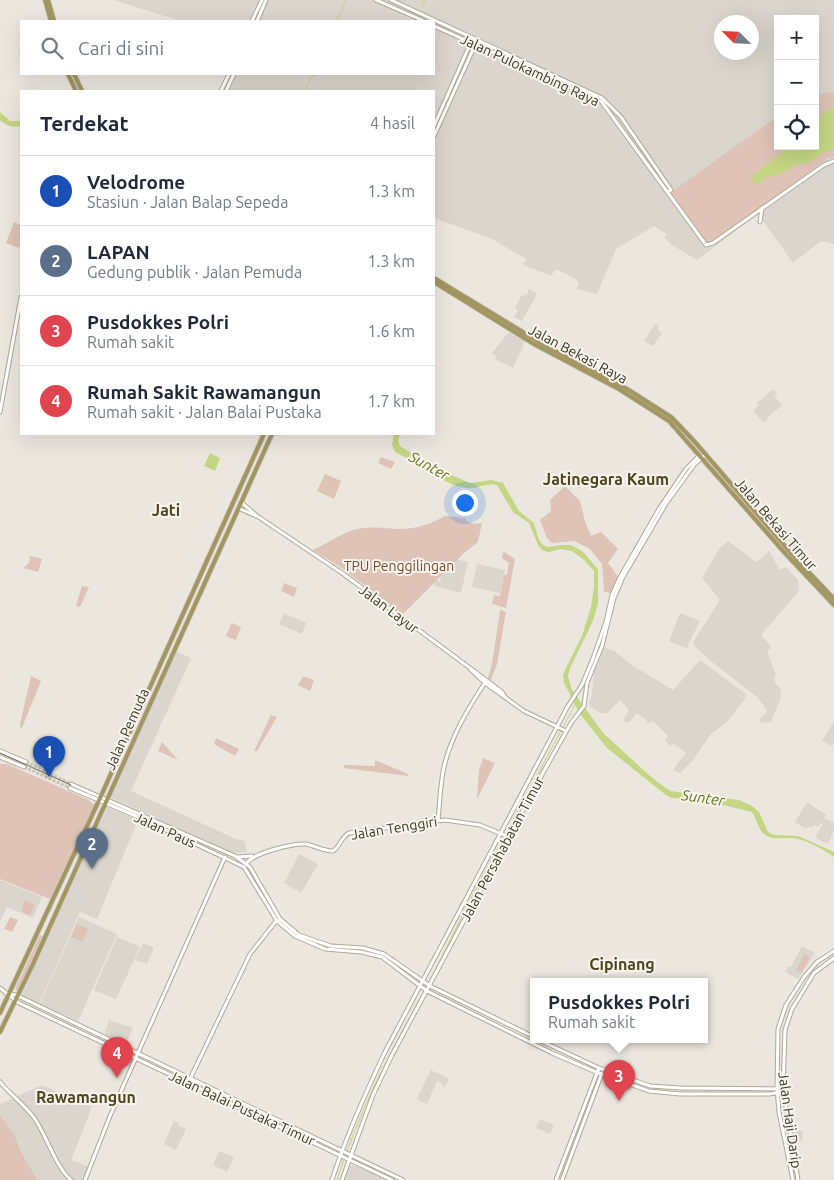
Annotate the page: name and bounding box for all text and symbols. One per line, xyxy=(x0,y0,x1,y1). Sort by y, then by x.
north arrow xyxy=(714,15,759,60)
map controls xyxy=(774,15,819,150)
button: + xyxy=(774,15,819,60)
search box xyxy=(20,20,435,75)
street label: Jalan Pulokambing Raya xyxy=(458,31,602,109)
icon: search xyxy=(38,34,66,62)
text: Cari di sini xyxy=(78,37,164,59)
button: − xyxy=(774,60,819,105)
button: locate xyxy=(774,105,819,150)
text: Terdekat xyxy=(40,111,128,135)
text: 4 hasil xyxy=(370,114,415,132)
text: Velodrome xyxy=(87,171,185,193)
text: 1 xyxy=(51,182,61,200)
text: 1.3 km xyxy=(367,182,415,200)
text: Stasiun · Jalan Balap Sepeda xyxy=(87,193,288,211)
text: LAPAN xyxy=(87,241,150,263)
text: 2 xyxy=(51,252,61,270)
text: 1.3 km xyxy=(367,252,415,270)
text: Gedung publik · Jalan Pemuda xyxy=(87,263,302,281)
text: Pusdokkes Polri xyxy=(87,311,229,333)
street label: Jalan Bekasi Raya xyxy=(526,321,630,387)
text: 3 xyxy=(51,322,61,340)
text: 1.6 km xyxy=(367,322,415,340)
text: Rumah sakit xyxy=(87,333,174,351)
text: Rumah Sakit Rawamangun xyxy=(87,381,321,403)
text: 4 xyxy=(51,392,61,410)
text: 1.7 km xyxy=(367,392,415,410)
text: Rumah sakit · Jalan Balai Pustaka xyxy=(87,403,322,421)
water label: Sunter xyxy=(405,447,453,484)
district label: Jatinegara Kaum xyxy=(543,470,669,488)
street label: Jalan Bekasi Timur xyxy=(732,475,821,574)
your location xyxy=(452,490,478,516)
district label: Jati xyxy=(152,501,180,519)
park label: TPU Penggilingan xyxy=(344,558,454,574)
street label: Jalan Layur xyxy=(356,581,423,637)
street label: Jalan Pemuda xyxy=(102,686,152,772)
pin: 1 xyxy=(33,736,65,777)
street label: Jalan Persahabatan Timur xyxy=(457,773,547,924)
water label: Sunter xyxy=(680,786,727,809)
street label: Jalan Paus xyxy=(132,809,198,851)
street label: Jalan Tenggiri xyxy=(350,813,438,843)
pin: 2 xyxy=(76,828,108,869)
district label: Cipinang xyxy=(589,955,655,973)
popup xyxy=(530,978,708,1043)
text: Pusdokkes Polri xyxy=(548,991,690,1013)
text: Rumah sakit xyxy=(548,1013,635,1031)
pin: 4 xyxy=(101,1037,133,1078)
pin: 3 xyxy=(603,1060,635,1101)
street label: Jalan Balai Pustaka Timur xyxy=(166,1067,318,1149)
street label: Jalan Haji Darip xyxy=(775,1071,805,1169)
district label: Rawamangun xyxy=(36,1088,136,1106)

